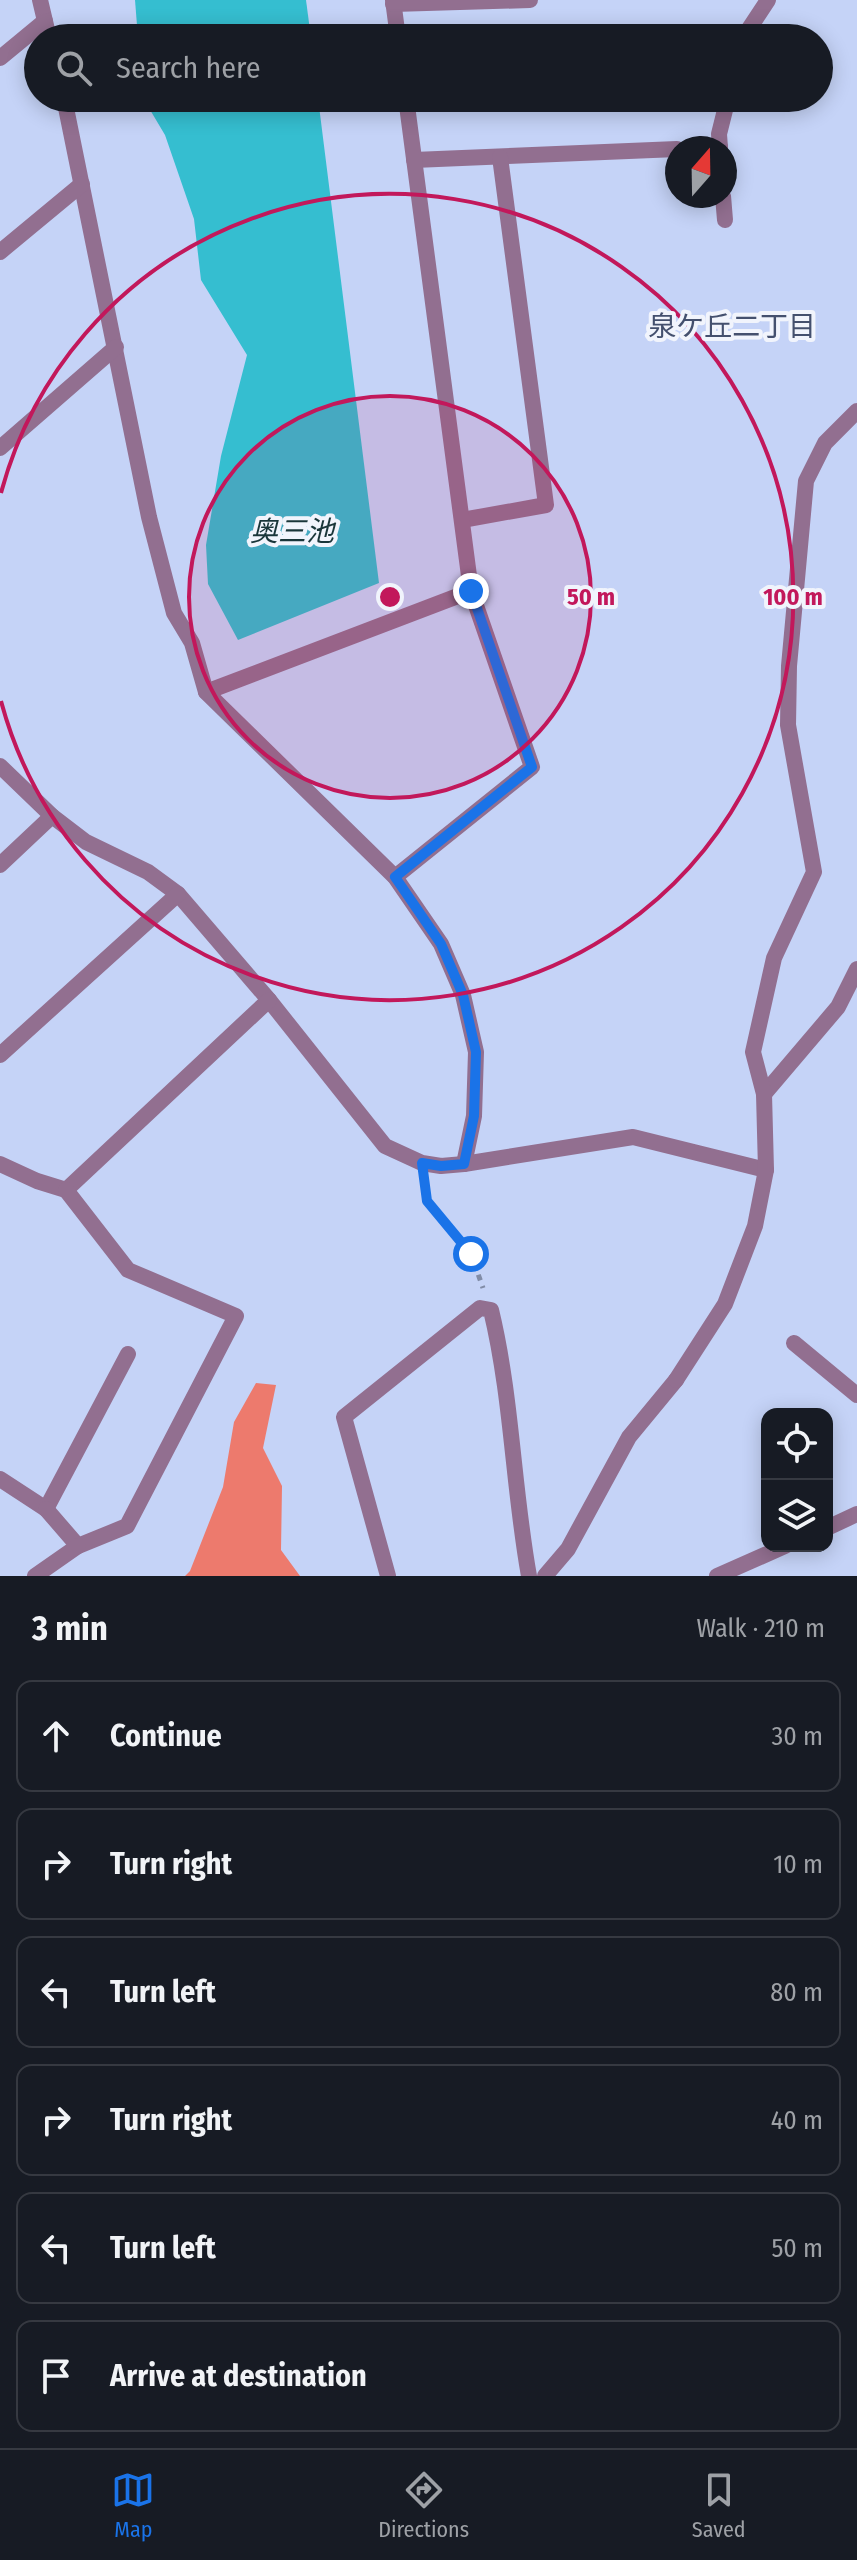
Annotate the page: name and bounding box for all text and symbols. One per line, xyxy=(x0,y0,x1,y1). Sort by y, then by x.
search box xyxy=(24,24,833,112)
icon: search xyxy=(52,46,96,90)
text: Search here xyxy=(116,50,261,86)
north arrow xyxy=(665,136,737,208)
district label: 泉ケ丘二丁目 xyxy=(648,310,816,343)
water label: 奥三池 xyxy=(250,515,337,548)
route end xyxy=(453,573,489,609)
centre of rings xyxy=(376,583,404,611)
text: 50 m xyxy=(567,583,615,611)
text: 100 m xyxy=(763,583,823,611)
route start xyxy=(453,1236,489,1272)
map controls xyxy=(761,1408,833,1552)
button: locate xyxy=(761,1408,833,1480)
button: layers xyxy=(761,1480,833,1552)
text: 3 min xyxy=(32,1608,108,1649)
text: Walk · 210 m xyxy=(696,1613,825,1644)
icon: ahead xyxy=(34,1714,78,1758)
text: Continue xyxy=(110,1718,222,1754)
text: 30 m xyxy=(772,1721,823,1752)
icon: right xyxy=(34,1842,78,1886)
text: Turn right xyxy=(110,1846,232,1882)
text: 10 m xyxy=(773,1849,823,1880)
icon: left xyxy=(34,1970,78,2014)
text: Turn left xyxy=(110,1974,216,2010)
text: 80 m xyxy=(770,1977,823,2008)
icon: right xyxy=(34,2098,78,2142)
text: Turn right xyxy=(110,2102,232,2138)
text: 40 m xyxy=(771,2105,823,2136)
icon: left xyxy=(34,2226,78,2270)
text: Turn left xyxy=(110,2230,216,2266)
text: 50 m xyxy=(771,2233,823,2264)
icon: arrive xyxy=(34,2354,78,2398)
text: Arrive at destination xyxy=(110,2358,367,2394)
tab: Map xyxy=(111,2468,155,2543)
tab: Directions xyxy=(378,2468,469,2543)
tab: Saved xyxy=(692,2468,746,2543)

